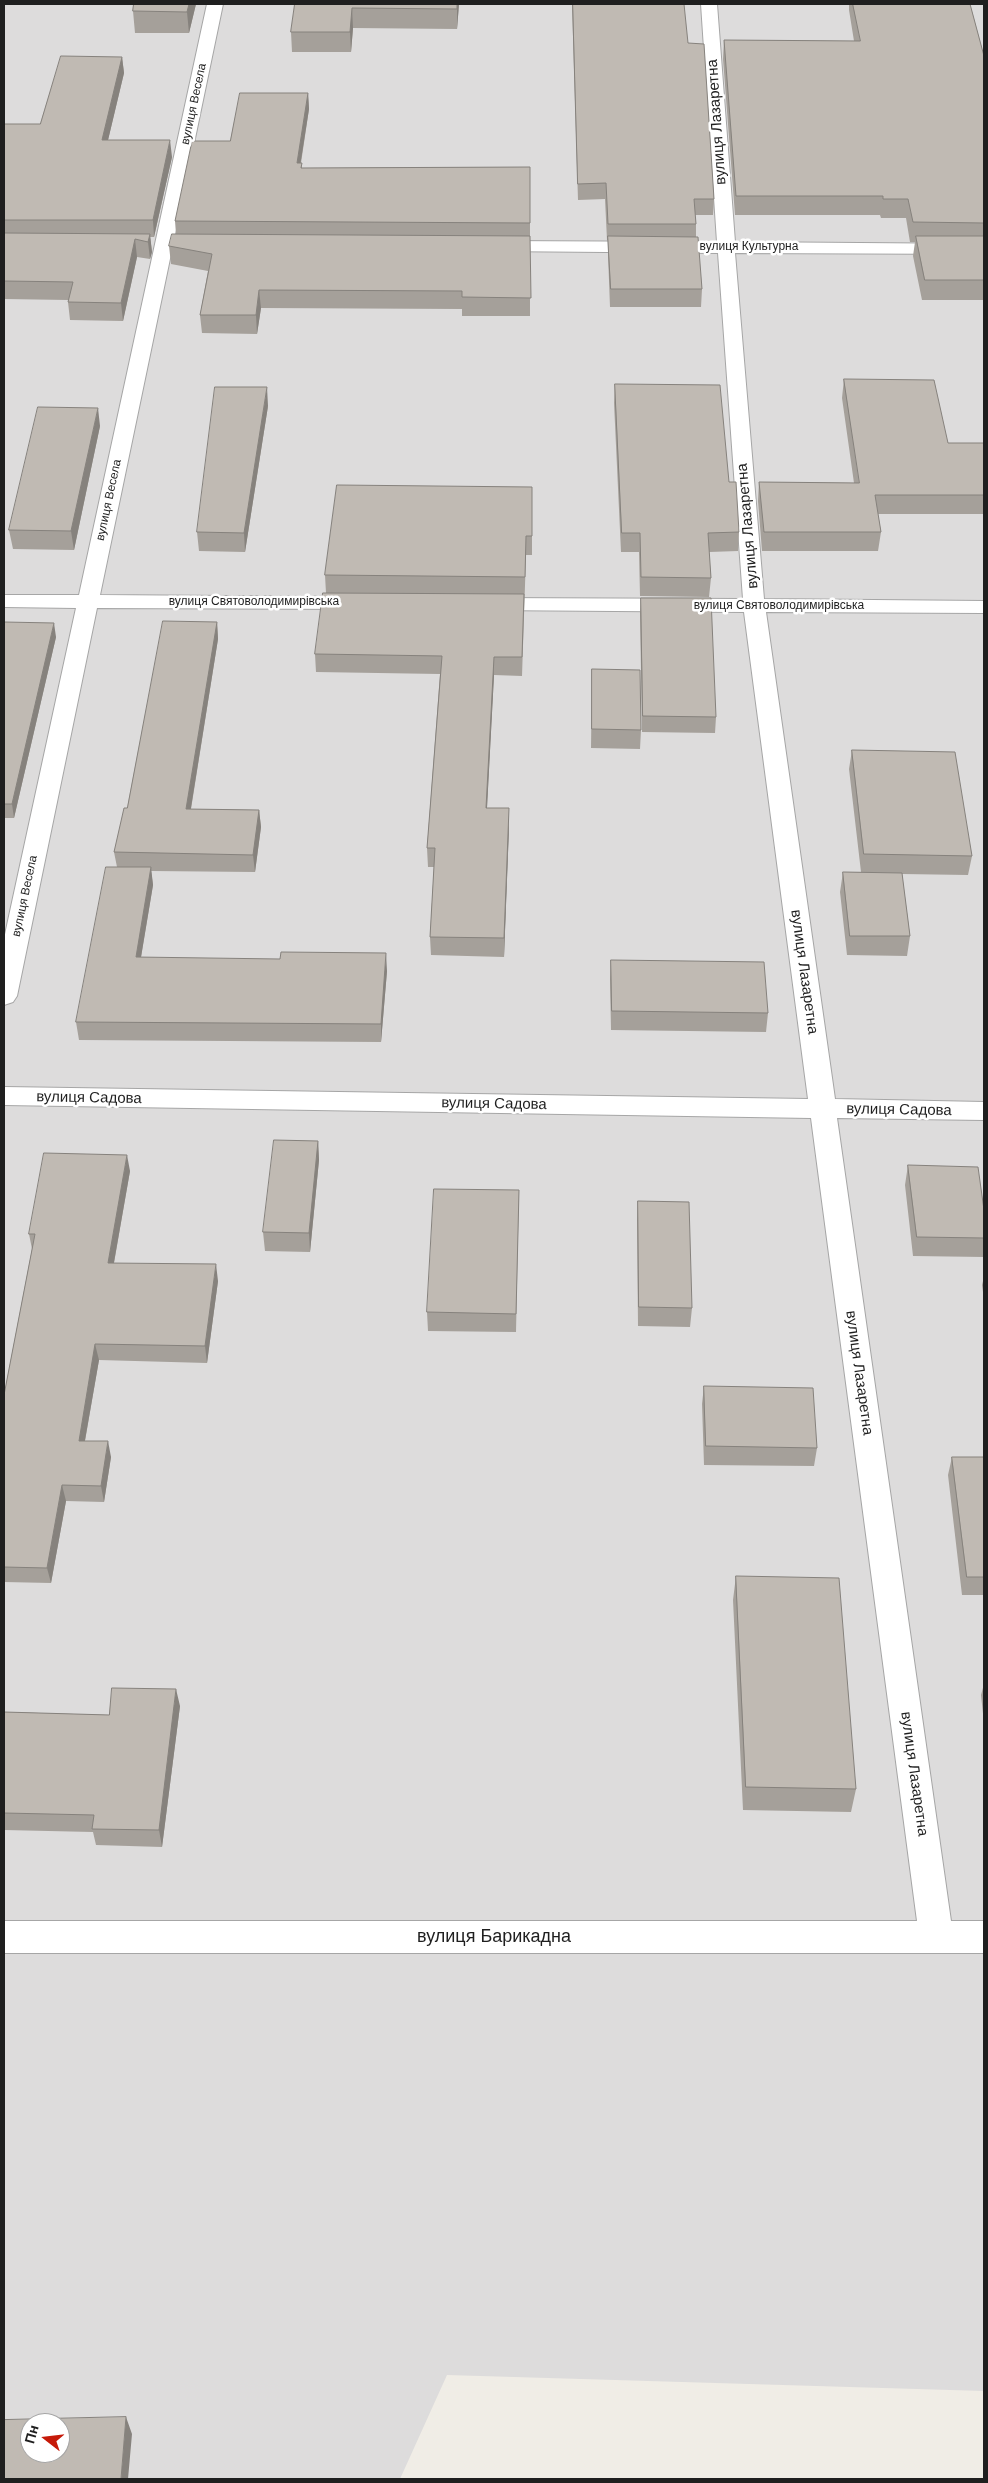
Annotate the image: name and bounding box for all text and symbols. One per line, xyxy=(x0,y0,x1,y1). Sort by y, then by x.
street label: вулиця Лазаретна xyxy=(704,59,730,185)
street label: вулиця Весела xyxy=(178,62,210,146)
street label: вулиця Культурна xyxy=(700,240,798,254)
street label: вулиця Весела xyxy=(93,458,125,542)
street label: вулиця Лазаретна xyxy=(734,463,762,589)
street label: вулиця Святоволодимирівська xyxy=(169,595,339,609)
street label: вулиця Святоволодимирівська xyxy=(694,599,864,613)
street label: вулиця Весела xyxy=(9,854,41,938)
street label: вулиця Лазаретна xyxy=(786,908,822,1036)
street label: вулиця Садова xyxy=(36,1088,142,1108)
street label: вулиця Садова xyxy=(441,1094,547,1114)
street label: вулиця Садова xyxy=(846,1100,952,1120)
street label: вулиця Лазаретна xyxy=(841,1309,877,1437)
street label: вулиця Лазаретна xyxy=(896,1710,932,1838)
street label: вулиця Барикадна xyxy=(417,1926,571,1948)
north arrow xyxy=(20,2413,70,2463)
text: Пн xyxy=(21,2423,42,2445)

